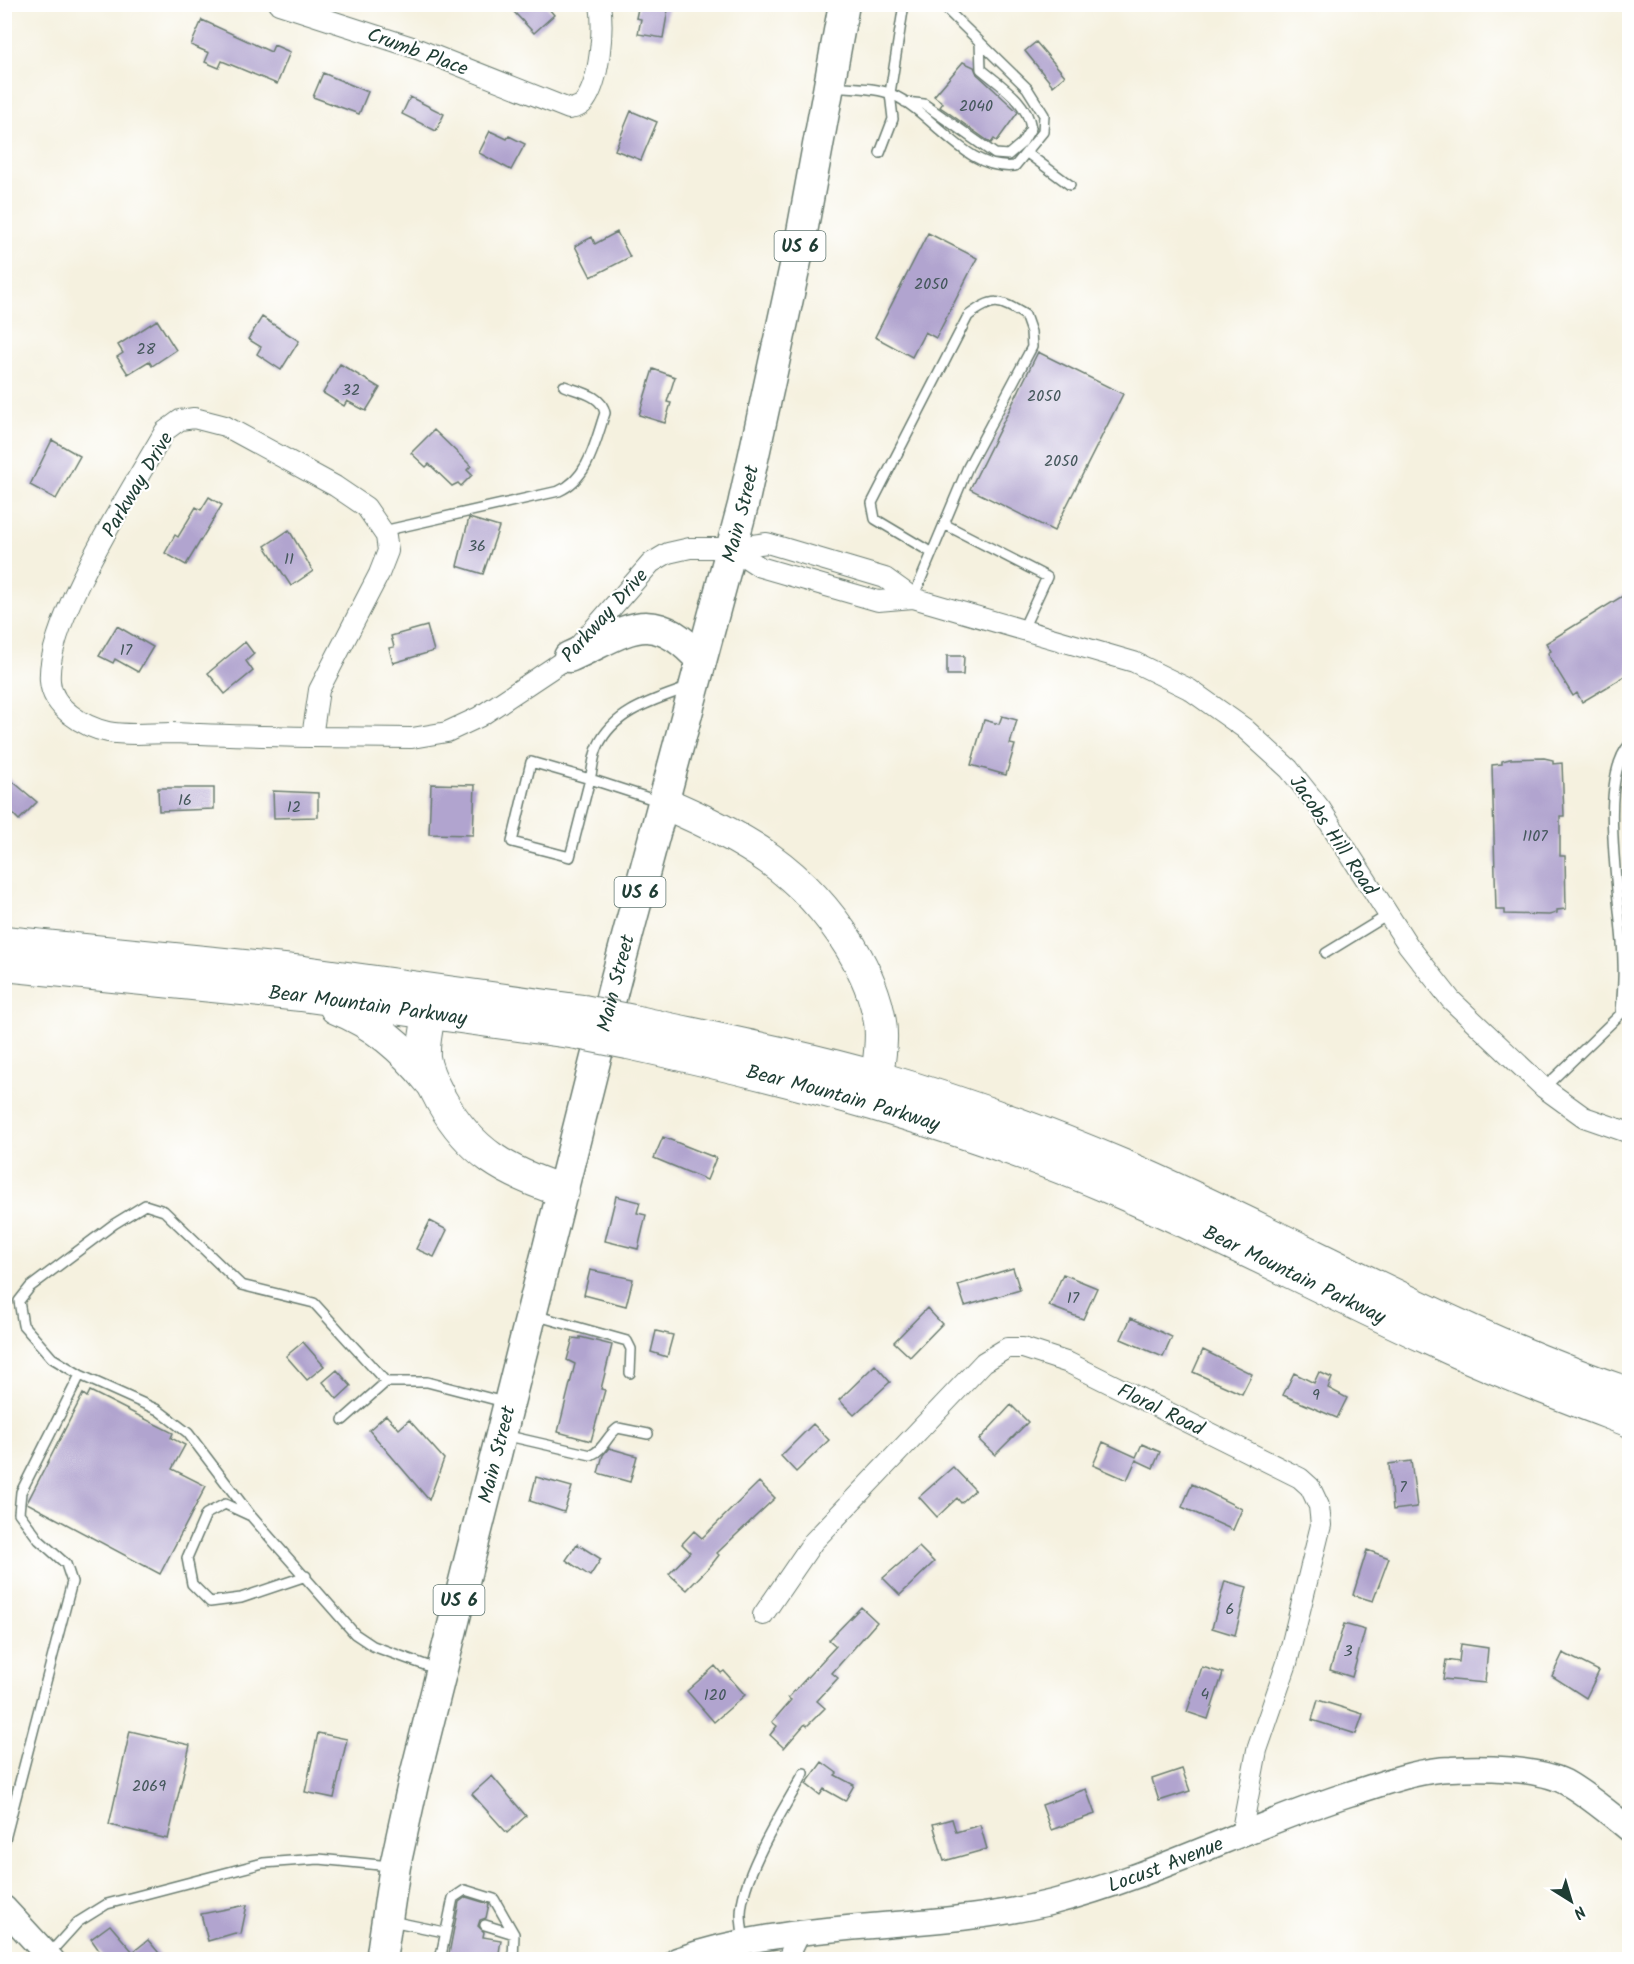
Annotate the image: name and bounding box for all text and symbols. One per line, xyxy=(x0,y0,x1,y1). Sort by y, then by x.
street label: Crumb Place xyxy=(362,20,472,86)
house number: 2040 xyxy=(959,94,993,119)
road number: US 6 xyxy=(774,231,826,261)
house number: 2050 xyxy=(914,272,948,297)
house number: 28 xyxy=(137,337,156,362)
house number: 32 xyxy=(342,378,360,403)
house number: 2050 xyxy=(1027,384,1061,409)
street label: Parkway Drive xyxy=(95,426,183,544)
house number: 2050 xyxy=(1044,449,1078,474)
street label: Main Street xyxy=(714,462,769,566)
house number: 36 xyxy=(468,534,486,559)
house number: 11 xyxy=(284,547,294,572)
street label: Parkway Drive xyxy=(554,562,657,671)
house number: 17 xyxy=(120,638,133,663)
street label: Jacobs Hill Road xyxy=(1280,769,1385,904)
house number: 16 xyxy=(178,788,192,813)
house number: 12 xyxy=(287,795,301,820)
house number: 1107 xyxy=(1522,824,1548,849)
road number: US 6 xyxy=(614,877,666,907)
street label: Main Street xyxy=(589,931,645,1036)
street label: Bear Mountain Parkway xyxy=(267,978,469,1036)
street label: Bear Mountain Parkway xyxy=(743,1057,944,1142)
street label: Bear Mountain Parkway xyxy=(1197,1218,1391,1334)
house number: 17 xyxy=(1067,1286,1080,1311)
street label: Floral Road xyxy=(1111,1376,1210,1446)
house number: 9 xyxy=(1312,1383,1320,1408)
street label: Main Street xyxy=(470,1402,526,1507)
house number: 7 xyxy=(1399,1475,1407,1500)
road number: US 6 xyxy=(434,1585,484,1615)
house number: 6 xyxy=(1226,1597,1234,1622)
house number: 3 xyxy=(1343,1639,1353,1664)
house number: 4 xyxy=(1201,1682,1210,1707)
house number: 120 xyxy=(704,1683,726,1708)
house number: 2069 xyxy=(132,1774,166,1799)
street label: Locust Avenue xyxy=(1104,1829,1229,1903)
north arrow xyxy=(1541,1871,1601,1931)
text: N xyxy=(1568,1899,1591,1925)

